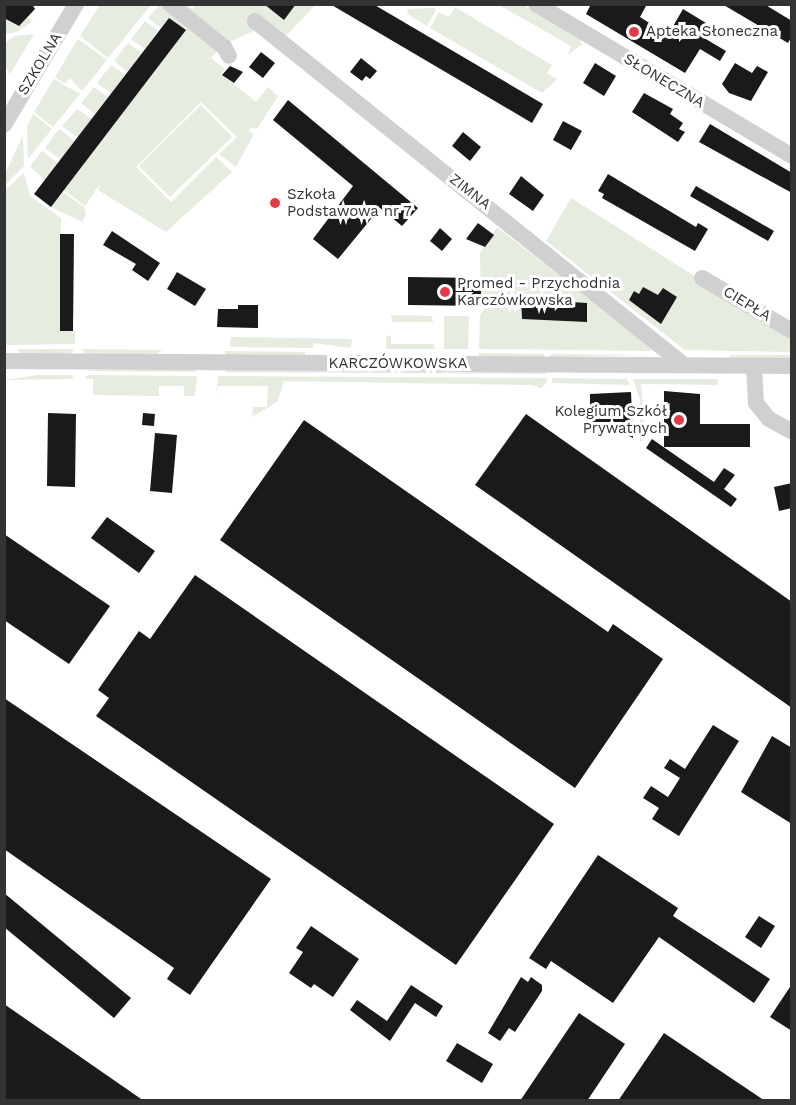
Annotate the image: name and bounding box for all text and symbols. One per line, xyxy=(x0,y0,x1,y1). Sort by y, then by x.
place label: Apteka Słoneczna xyxy=(646,23,778,41)
marker: Apteka Słoneczna xyxy=(627,25,641,39)
street label: SZKOLNA xyxy=(14,30,66,98)
street label: SŁONECZNA xyxy=(620,50,708,112)
street label: ZIMNA xyxy=(446,170,494,214)
place label: Szkoła Podstawowa nr 7 xyxy=(287,185,413,220)
marker: Szkoła Podstawowa nr 7 xyxy=(268,196,282,210)
place label: Promed - Przychodnia Karczówkowska xyxy=(457,274,620,309)
street label: CIEPŁA xyxy=(720,283,774,325)
marker: Promed - Przychodnia Karczówkowska xyxy=(438,285,452,299)
street label: KARCZÓWKOWSKA xyxy=(329,355,467,373)
place label: Kolegium Szkół Prywatnych xyxy=(555,402,667,437)
marker: Kolegium Szkół Prywatnych xyxy=(672,413,686,427)

